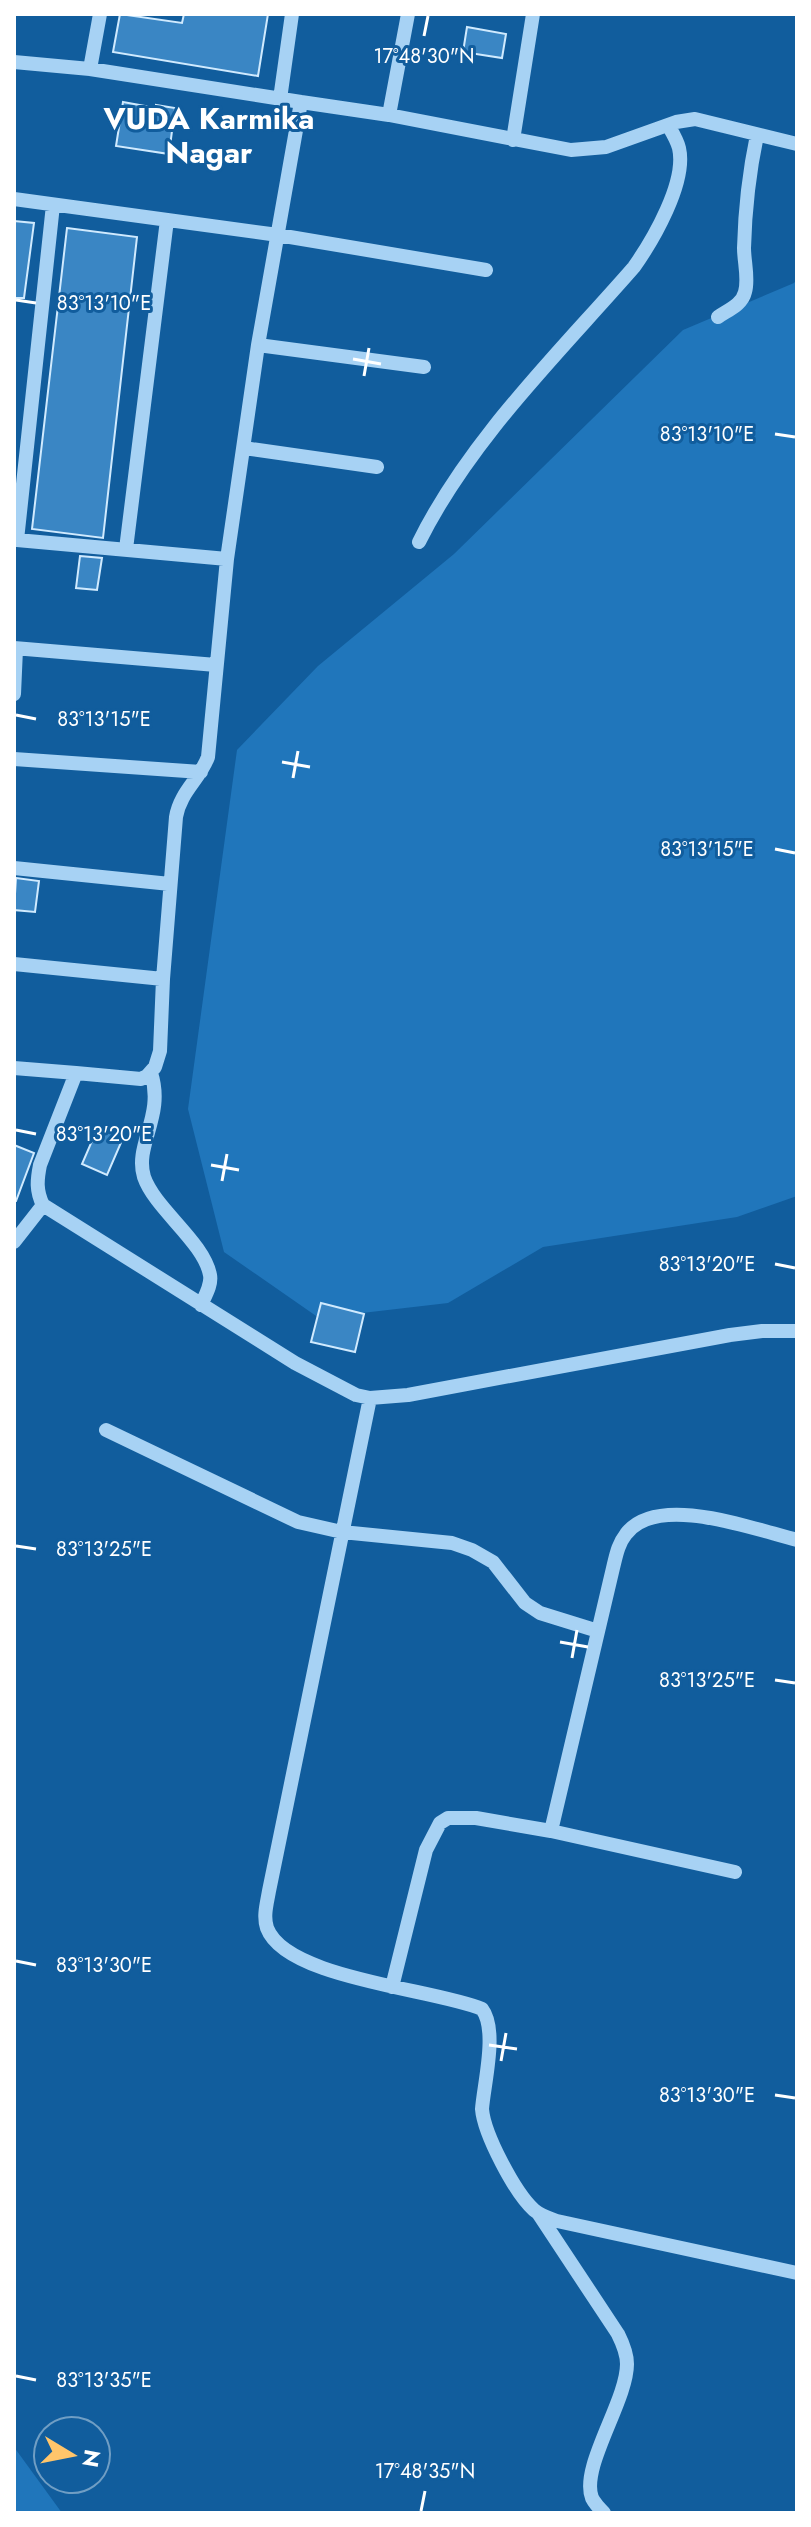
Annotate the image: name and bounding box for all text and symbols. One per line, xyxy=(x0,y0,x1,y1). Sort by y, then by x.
text: 17°48'30"N xyxy=(373,42,475,71)
district label: VUDA Karmika Nagar xyxy=(102,97,315,174)
text: 83°13'10"E xyxy=(57,289,151,318)
text: 83°13'10"E xyxy=(660,420,754,449)
text: 83°13'15"E xyxy=(57,705,151,734)
text: 83°13'15"E xyxy=(660,835,754,864)
text: 83°13'20"E xyxy=(56,1120,152,1149)
text: 83°13'20"E xyxy=(659,1250,755,1279)
text: 83°13'25"E xyxy=(56,1535,152,1564)
text: 83°13'25"E xyxy=(659,1666,755,1695)
text: 83°13'30"E xyxy=(56,1951,152,1980)
text: 83°13'30"E xyxy=(659,2081,755,2110)
text: 83°13'35"E xyxy=(56,2366,152,2395)
north arrow xyxy=(32,2415,112,2495)
text: N xyxy=(74,2447,109,2470)
text: 17°48'35"N xyxy=(375,2457,475,2486)

